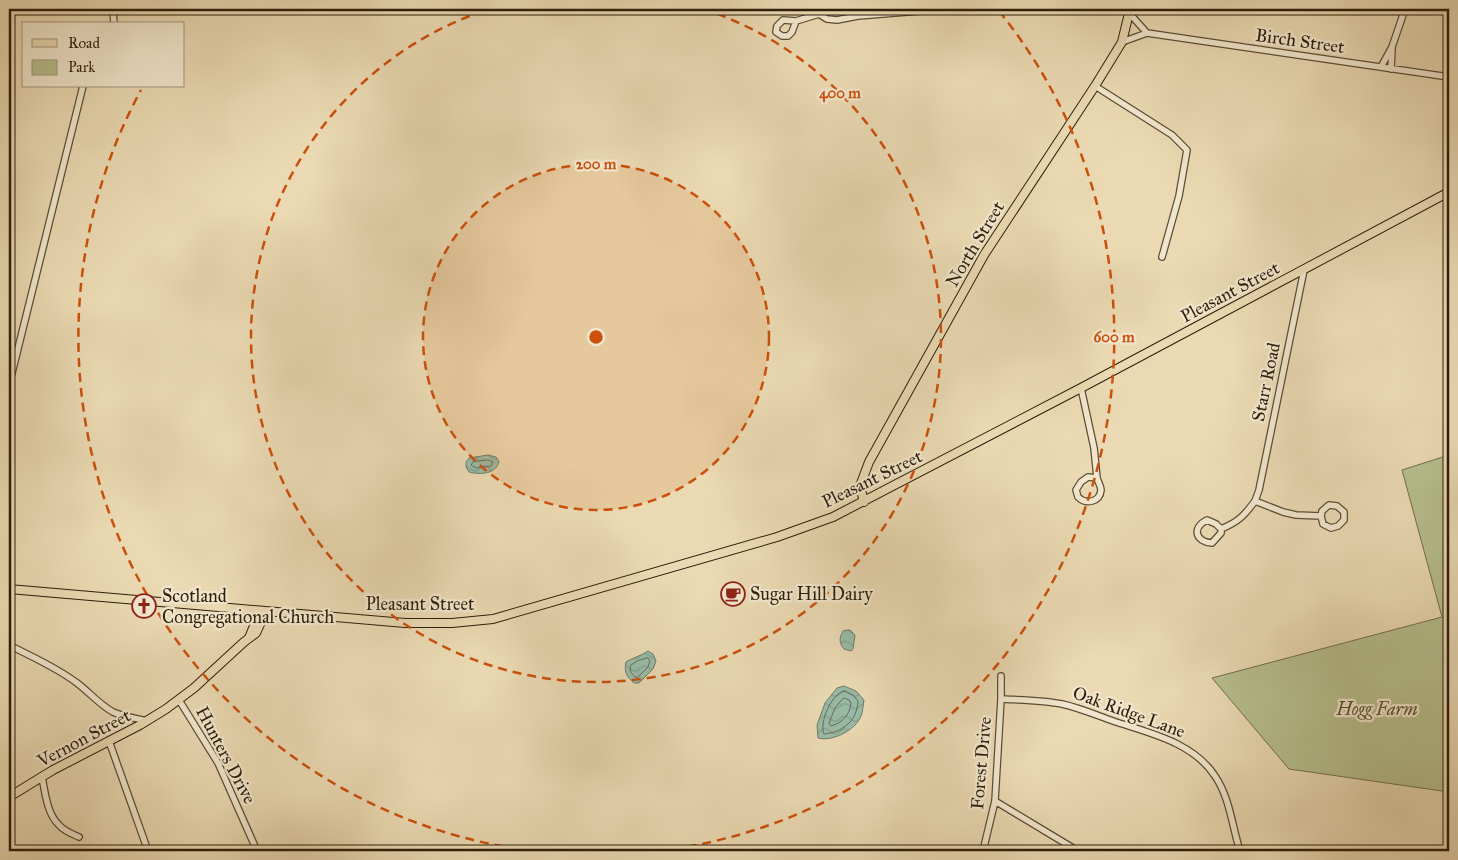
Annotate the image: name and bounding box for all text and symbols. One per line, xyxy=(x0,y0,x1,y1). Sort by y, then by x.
legend xyxy=(22,22,185,88)
street label: Birch Street xyxy=(1254,24,1347,58)
text: Road xyxy=(68,34,100,52)
text: Park xyxy=(68,58,95,76)
text: 400 m xyxy=(819,84,861,103)
text: 200 m xyxy=(576,155,617,173)
street label: North Street xyxy=(941,197,1009,291)
street label: Pleasant Street xyxy=(1177,256,1284,327)
centre of rings xyxy=(587,328,605,346)
text: 600 m xyxy=(1094,328,1135,346)
street label: Starr Road xyxy=(1247,341,1285,423)
street label: Pleasant Street xyxy=(818,445,926,513)
cafe icon: Sugar Hill Dairy xyxy=(720,581,746,607)
place label: Sugar Hill Dairy xyxy=(750,583,873,606)
place label: Scotland Congregational Church xyxy=(162,585,334,629)
church icon: Scotland Congregational Church xyxy=(131,593,157,619)
street label: Pleasant Street xyxy=(365,593,475,615)
street label: Oak Ridge Lane xyxy=(1069,681,1188,743)
park label: Hogg Farm xyxy=(1335,698,1418,720)
street label: Hunters Drive xyxy=(191,702,261,808)
street label: Vernon Street xyxy=(33,704,135,772)
street label: Forest Drive xyxy=(966,716,996,810)

